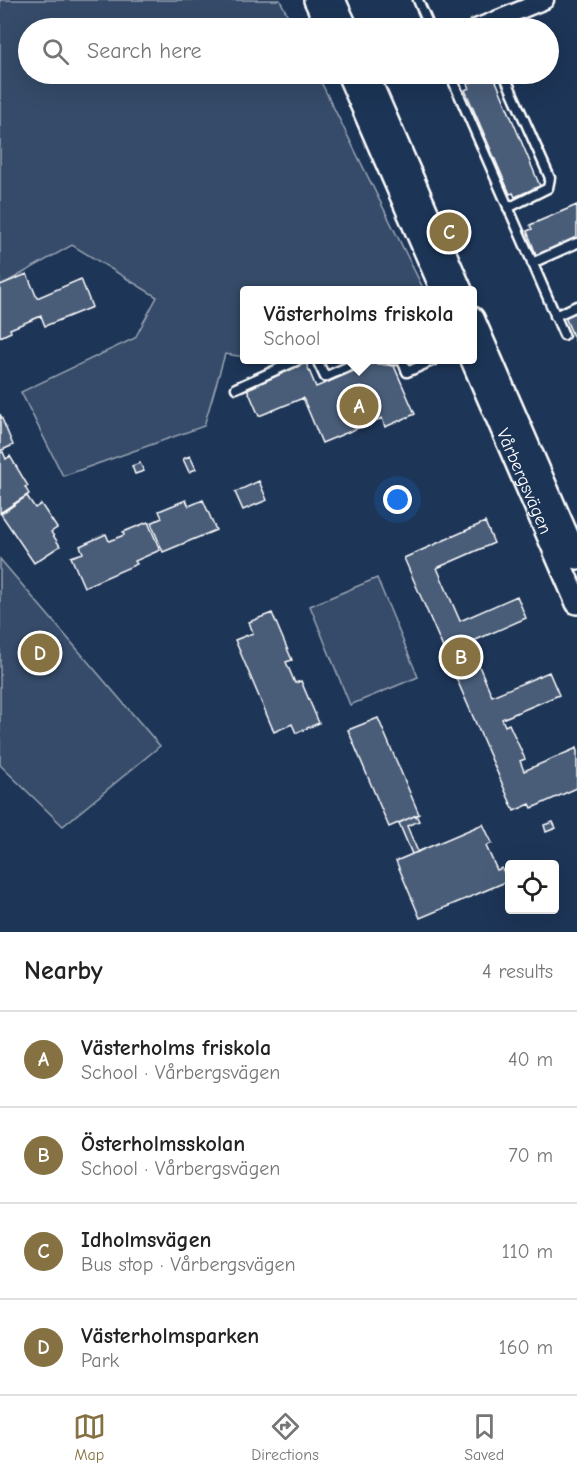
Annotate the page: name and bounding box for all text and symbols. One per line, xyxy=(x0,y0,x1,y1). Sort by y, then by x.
search box xyxy=(18,18,559,84)
icon: search xyxy=(39,35,72,68)
text: Search here xyxy=(87,38,202,64)
pin: C xyxy=(430,210,468,254)
popup xyxy=(240,286,477,364)
text: Västerholms friskola xyxy=(263,301,454,327)
text: School xyxy=(263,327,320,350)
pin: A xyxy=(340,384,378,428)
street label: Vårbergsvägen xyxy=(492,425,556,537)
your location xyxy=(383,485,412,514)
pin: D xyxy=(20,630,60,676)
pin: B xyxy=(442,634,480,680)
map controls xyxy=(505,860,559,914)
button: locate xyxy=(505,860,559,914)
text: Nearby xyxy=(24,956,103,986)
text: 4 results xyxy=(482,960,553,983)
text: Västerholms friskola xyxy=(81,1035,271,1061)
text: A xyxy=(38,1048,49,1071)
text: 40 m xyxy=(508,1048,553,1071)
text: School · Vårbergsvägen xyxy=(81,1061,280,1084)
text: Österholmsskolan xyxy=(81,1131,245,1157)
text: B xyxy=(37,1144,50,1167)
text: 70 m xyxy=(508,1144,553,1167)
text: School · Vårbergsvägen xyxy=(81,1157,280,1180)
text: Idholmsvägen xyxy=(81,1227,211,1253)
text: C xyxy=(37,1240,50,1263)
text: 110 m xyxy=(502,1240,553,1263)
text: Bus stop · Vårbergsvägen xyxy=(81,1253,296,1276)
text: Västerholmsparken xyxy=(81,1323,259,1349)
text: D xyxy=(37,1336,50,1359)
text: 160 m xyxy=(499,1336,553,1359)
text: Park xyxy=(81,1349,119,1372)
tab: Map xyxy=(73,1410,106,1464)
tab: Directions xyxy=(251,1410,319,1464)
tab: Saved xyxy=(464,1410,504,1464)

